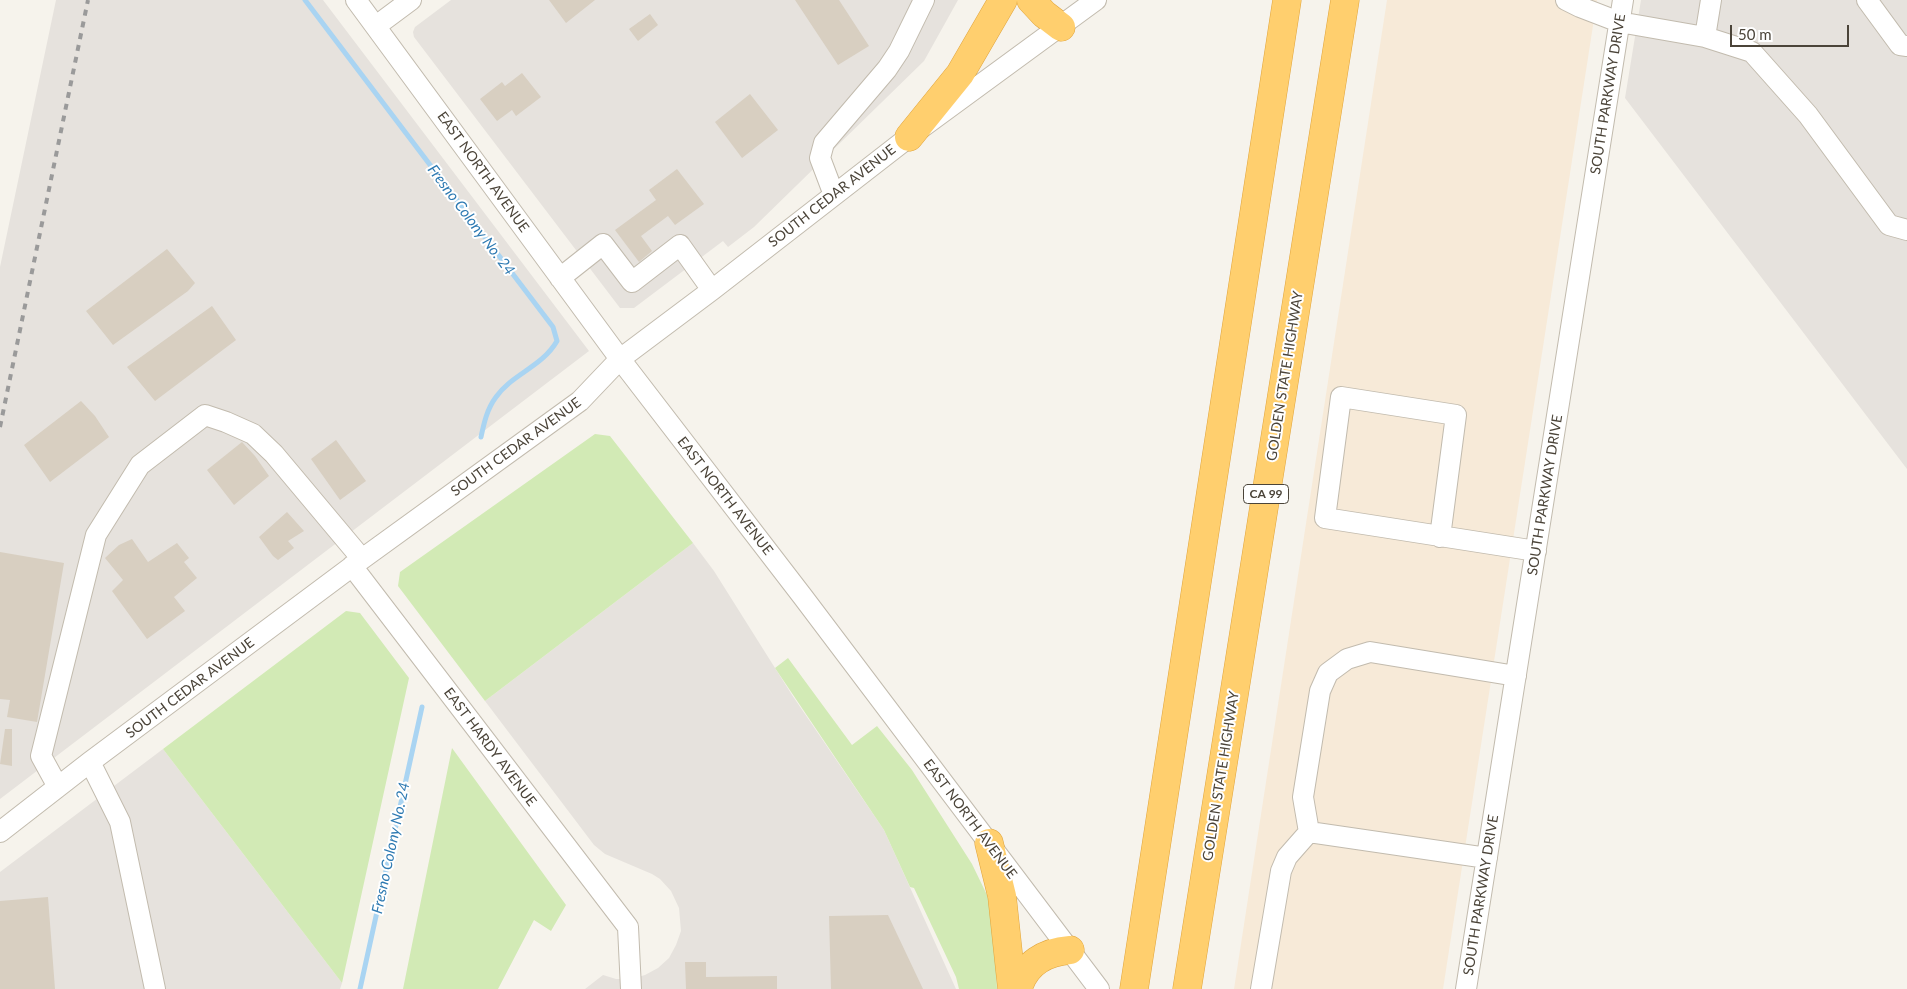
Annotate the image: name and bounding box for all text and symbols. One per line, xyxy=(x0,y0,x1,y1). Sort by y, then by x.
street label: SOUTH PARKWAY DRIVE xyxy=(1587,12,1629,176)
scale bar xyxy=(1732,15,1851,47)
text: 50 m xyxy=(1738,25,1772,43)
street label: EAST NORTH AVENUE xyxy=(434,108,532,236)
street label: SOUTH CEDAR AVENUE xyxy=(765,141,899,251)
water label: Fresno Colony No. 24 xyxy=(424,161,518,279)
street label: GOLDEN STATE HIGHWAY xyxy=(1263,290,1307,462)
street label: SOUTH CEDAR AVENUE xyxy=(448,394,584,500)
street label: SOUTH PARKWAY DRIVE xyxy=(1524,413,1566,577)
street label: EAST NORTH AVENUE xyxy=(674,434,776,558)
road number: CA 99 xyxy=(1244,484,1288,504)
street label: SOUTH CEDAR AVENUE xyxy=(122,634,258,742)
street label: EAST HARDY AVENUE xyxy=(440,685,540,809)
street label: GOLDEN STATE HIGHWAY xyxy=(1199,690,1243,862)
street label: EAST NORTH AVENUE xyxy=(920,756,1020,882)
water label: Fresno Colony No. 24 xyxy=(368,781,414,915)
street label: SOUTH PARKWAY DRIVE xyxy=(1460,813,1502,977)

